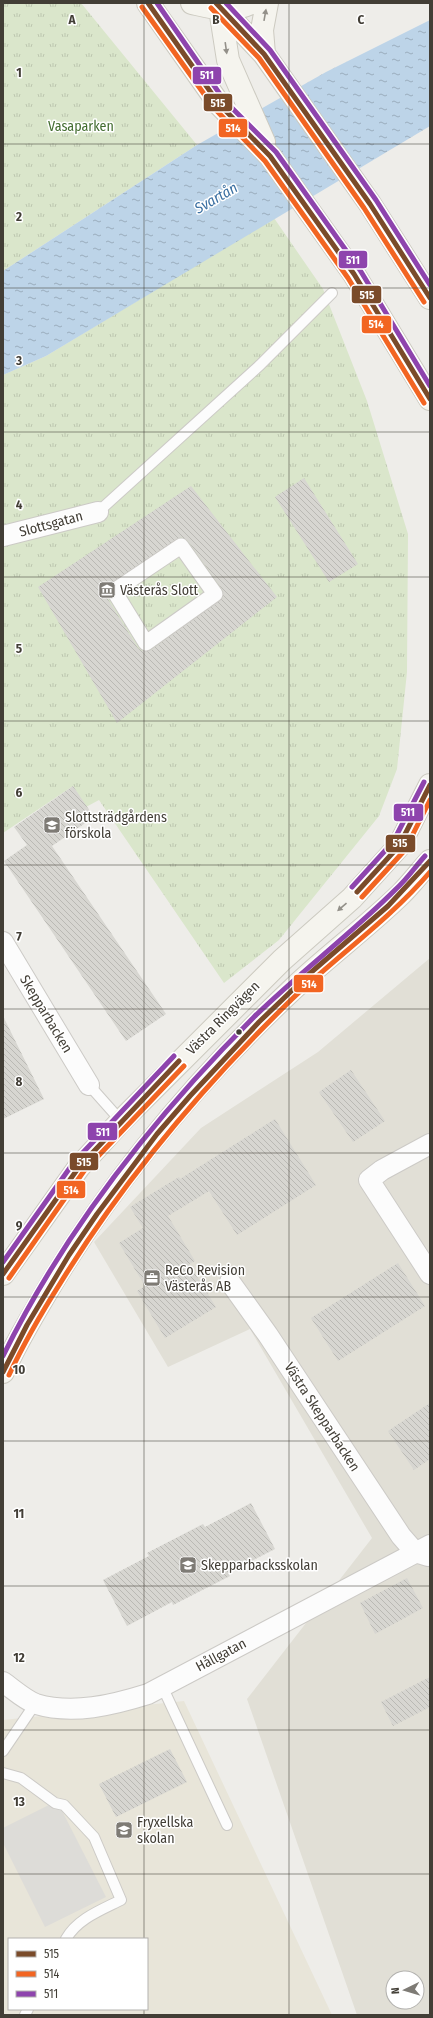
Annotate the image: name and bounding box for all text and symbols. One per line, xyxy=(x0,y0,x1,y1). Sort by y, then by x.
one-way arrow xyxy=(262,9,268,21)
text: A xyxy=(67,12,76,27)
text: B xyxy=(212,12,220,27)
text: C xyxy=(358,12,365,27)
one-way arrow xyxy=(223,42,229,54)
text: 1 xyxy=(16,65,22,80)
line badge: 511 xyxy=(192,66,222,85)
text: 511 xyxy=(200,69,214,82)
line badge: 515 xyxy=(203,93,233,112)
text: 515 xyxy=(211,97,226,110)
park label: Vasaparken xyxy=(48,118,114,135)
line badge: 514 xyxy=(218,118,248,138)
text: 514 xyxy=(225,122,241,135)
water label: Svartån xyxy=(190,178,241,218)
text: 2 xyxy=(15,209,22,224)
line badge: 511 xyxy=(338,250,368,269)
text: 511 xyxy=(346,254,360,267)
line badge: 515 xyxy=(351,285,382,304)
text: 515 xyxy=(360,289,375,302)
line badge: 514 xyxy=(361,315,392,334)
text: 514 xyxy=(368,318,384,331)
text: 3 xyxy=(15,353,22,368)
text: 4 xyxy=(16,497,23,512)
street label: Slottsgatan xyxy=(17,507,85,541)
museum icon: Västerås Slott xyxy=(97,580,117,600)
place label: Västerås Slott xyxy=(120,582,199,599)
text: 5 xyxy=(16,641,22,656)
text: 6 xyxy=(16,785,23,800)
line badge: 511 xyxy=(393,803,424,822)
text: 511 xyxy=(401,806,415,819)
place label: Slottsträdgårdens förskola xyxy=(65,809,167,842)
school or university icon: Slottsträdgårdens förskola xyxy=(42,815,62,835)
line badge: 515 xyxy=(385,834,416,853)
text: 515 xyxy=(393,837,408,850)
one-way arrow xyxy=(337,902,348,911)
text: 7 xyxy=(16,929,22,944)
street label: Skepparbacken xyxy=(16,972,76,1056)
line badge: 514 xyxy=(293,974,324,993)
street label: Västra Ringvägen xyxy=(183,978,263,1058)
text: 514 xyxy=(301,978,317,991)
unlabelled marker xyxy=(234,1027,244,1037)
text: 8 xyxy=(16,1074,23,1089)
line badge: 511 xyxy=(87,1122,118,1141)
text: 511 xyxy=(96,1126,110,1139)
line badge: 515 xyxy=(69,1152,99,1171)
text: 515 xyxy=(77,1156,92,1169)
line badge: 514 xyxy=(56,1180,86,1199)
text: 514 xyxy=(63,1184,79,1197)
text: 9 xyxy=(16,1218,23,1233)
place label: ReCo Revision Västerås AB xyxy=(165,1262,245,1295)
office icon: ReCo Revision Västerås AB xyxy=(142,1268,162,1288)
street label: Västra Skepparbacken xyxy=(281,1359,363,1475)
text: 10 xyxy=(13,1362,25,1377)
text: 11 xyxy=(14,1506,24,1521)
school or university icon: Skepparbacksskolan xyxy=(178,1555,198,1575)
place label: Skepparbacksskolan xyxy=(201,1557,318,1574)
street label: Hållgatan xyxy=(193,1635,249,1675)
text: 12 xyxy=(13,1650,25,1665)
text: 13 xyxy=(13,1794,25,1809)
place label: Fryxellska skolan xyxy=(137,1814,193,1847)
school or university icon: Fryxellska skolan xyxy=(114,1820,134,1840)
legend xyxy=(8,1938,148,2010)
text: 515 xyxy=(44,1947,60,1961)
text: 514 xyxy=(44,1967,60,1981)
north arrow xyxy=(385,1970,425,2010)
text: 511 xyxy=(44,1987,58,2001)
text: N xyxy=(389,1987,402,1995)

